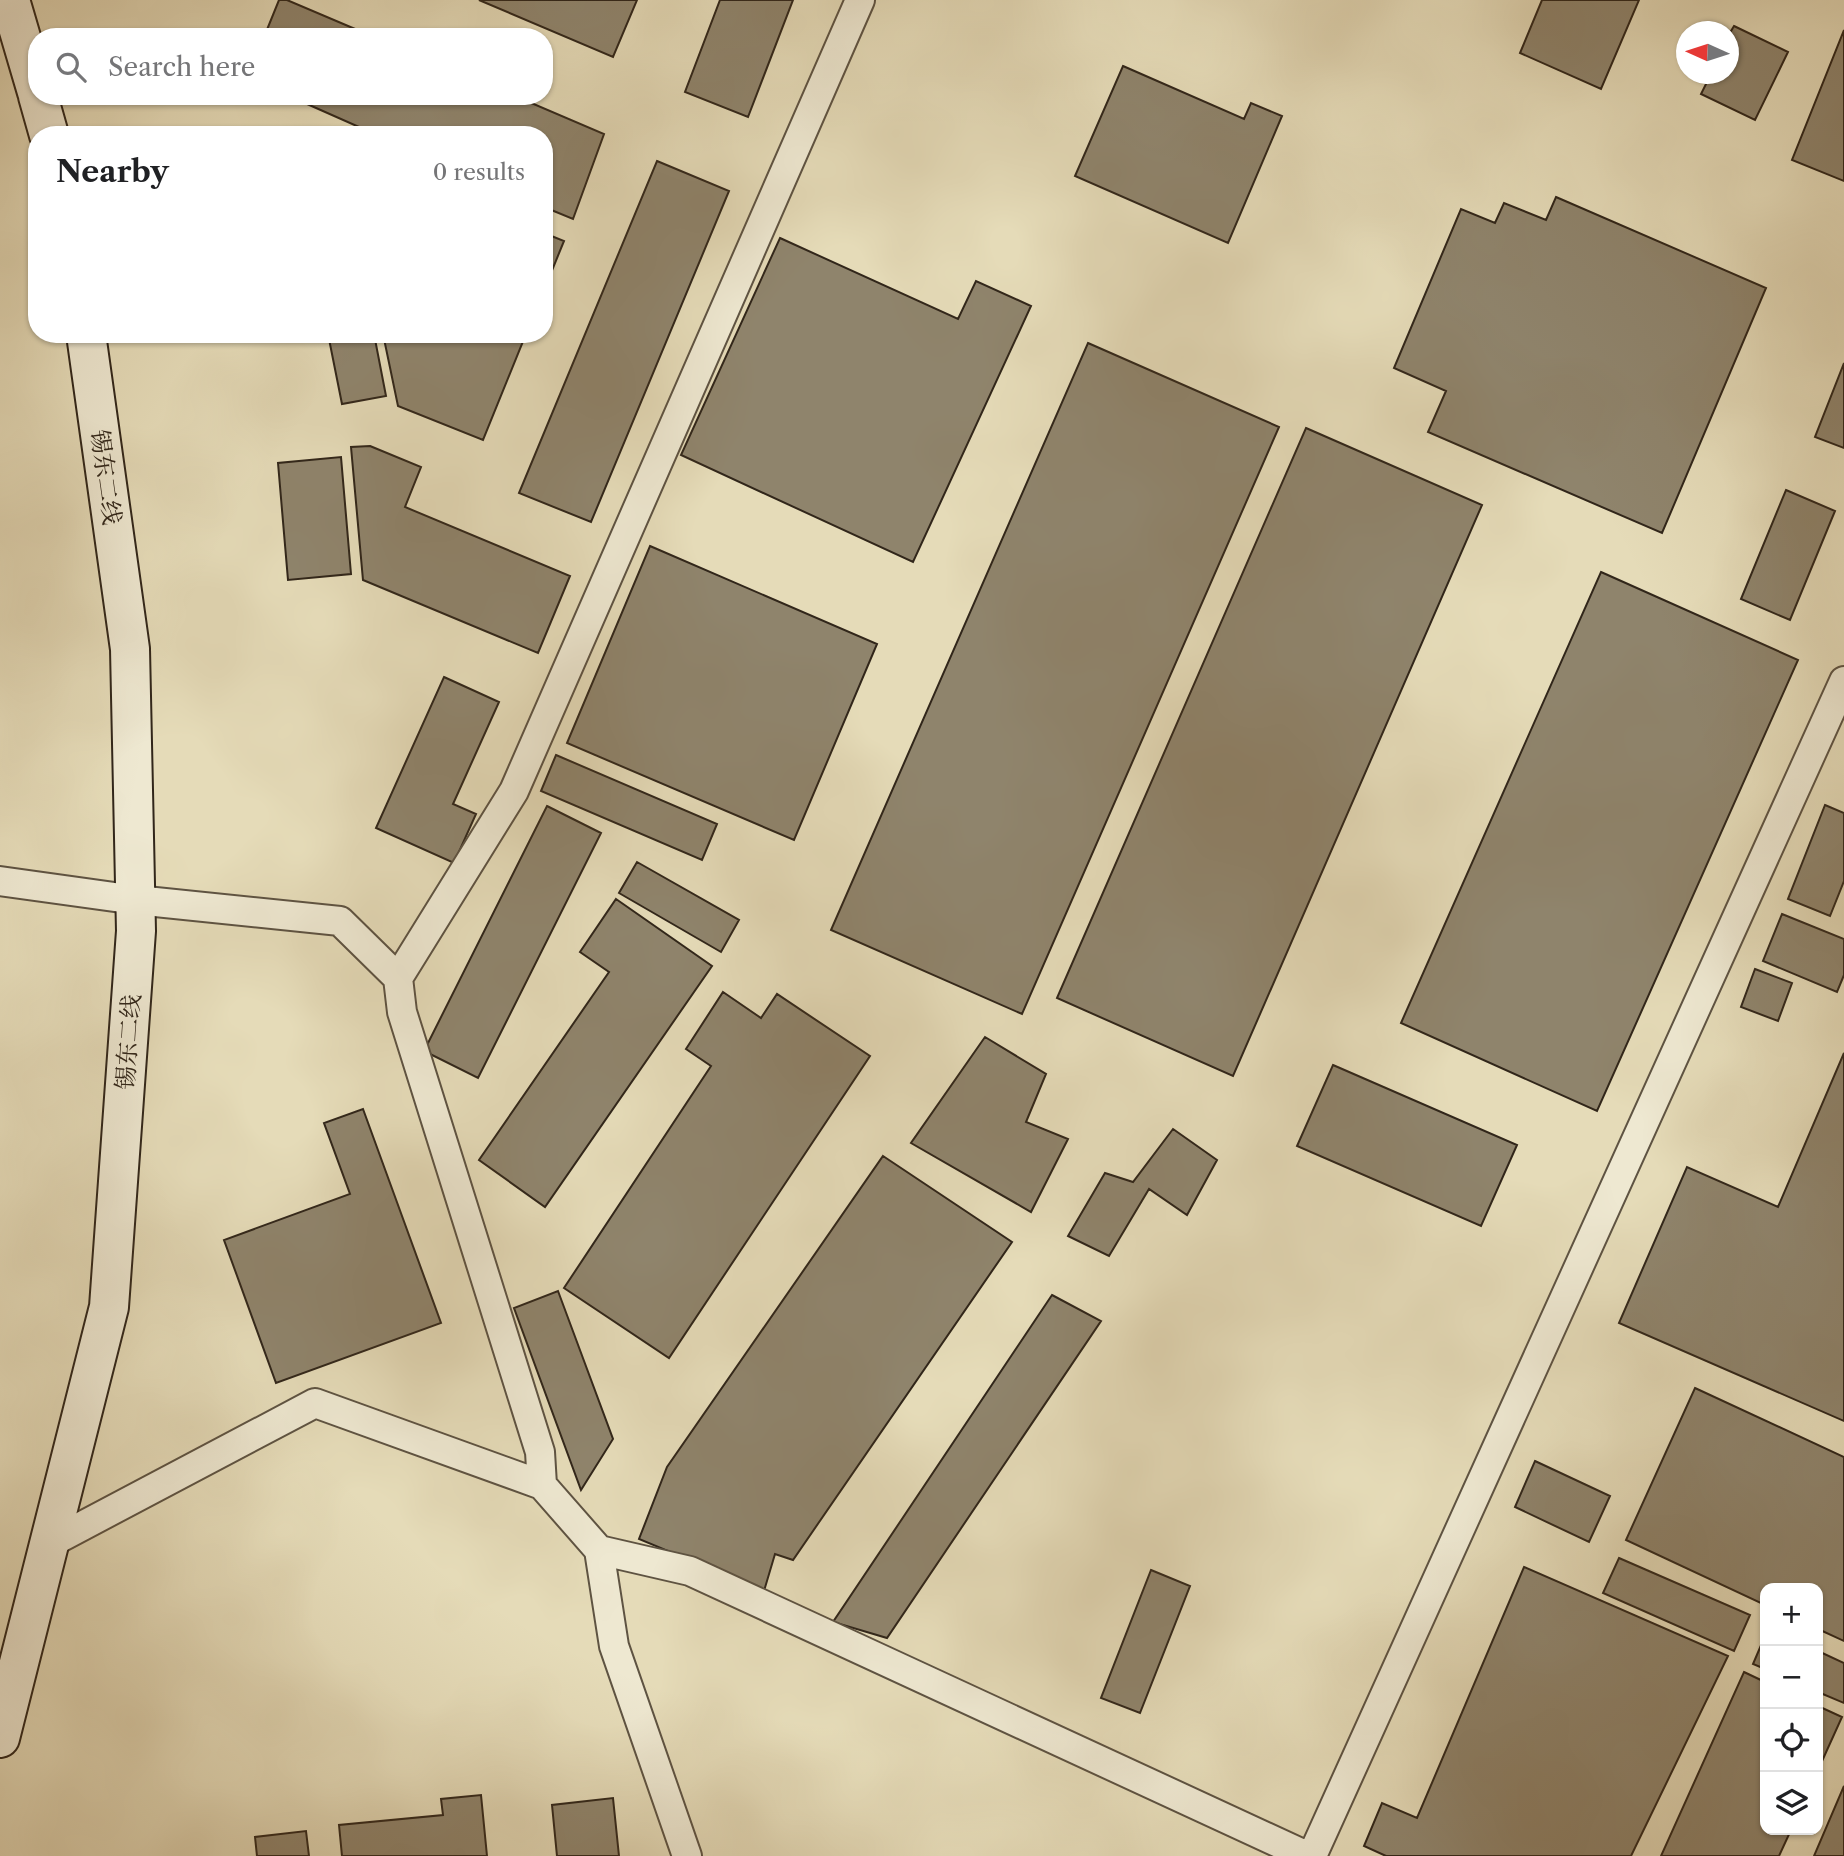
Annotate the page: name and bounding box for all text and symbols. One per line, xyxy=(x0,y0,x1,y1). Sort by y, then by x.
north arrow xyxy=(1676,21,1739,84)
search box xyxy=(28,28,553,105)
icon: search xyxy=(52,48,90,86)
text: Search here xyxy=(108,51,255,83)
text: Nearby xyxy=(56,153,169,190)
text: 0 results xyxy=(433,158,525,186)
street label: 锡东二线 xyxy=(85,427,127,527)
street label: 锡东二线 xyxy=(110,993,146,1091)
map controls xyxy=(1760,1583,1823,1835)
button: + xyxy=(1760,1583,1823,1646)
button: − xyxy=(1760,1646,1823,1709)
button: locate xyxy=(1760,1709,1823,1772)
button: layers xyxy=(1760,1772,1823,1835)

